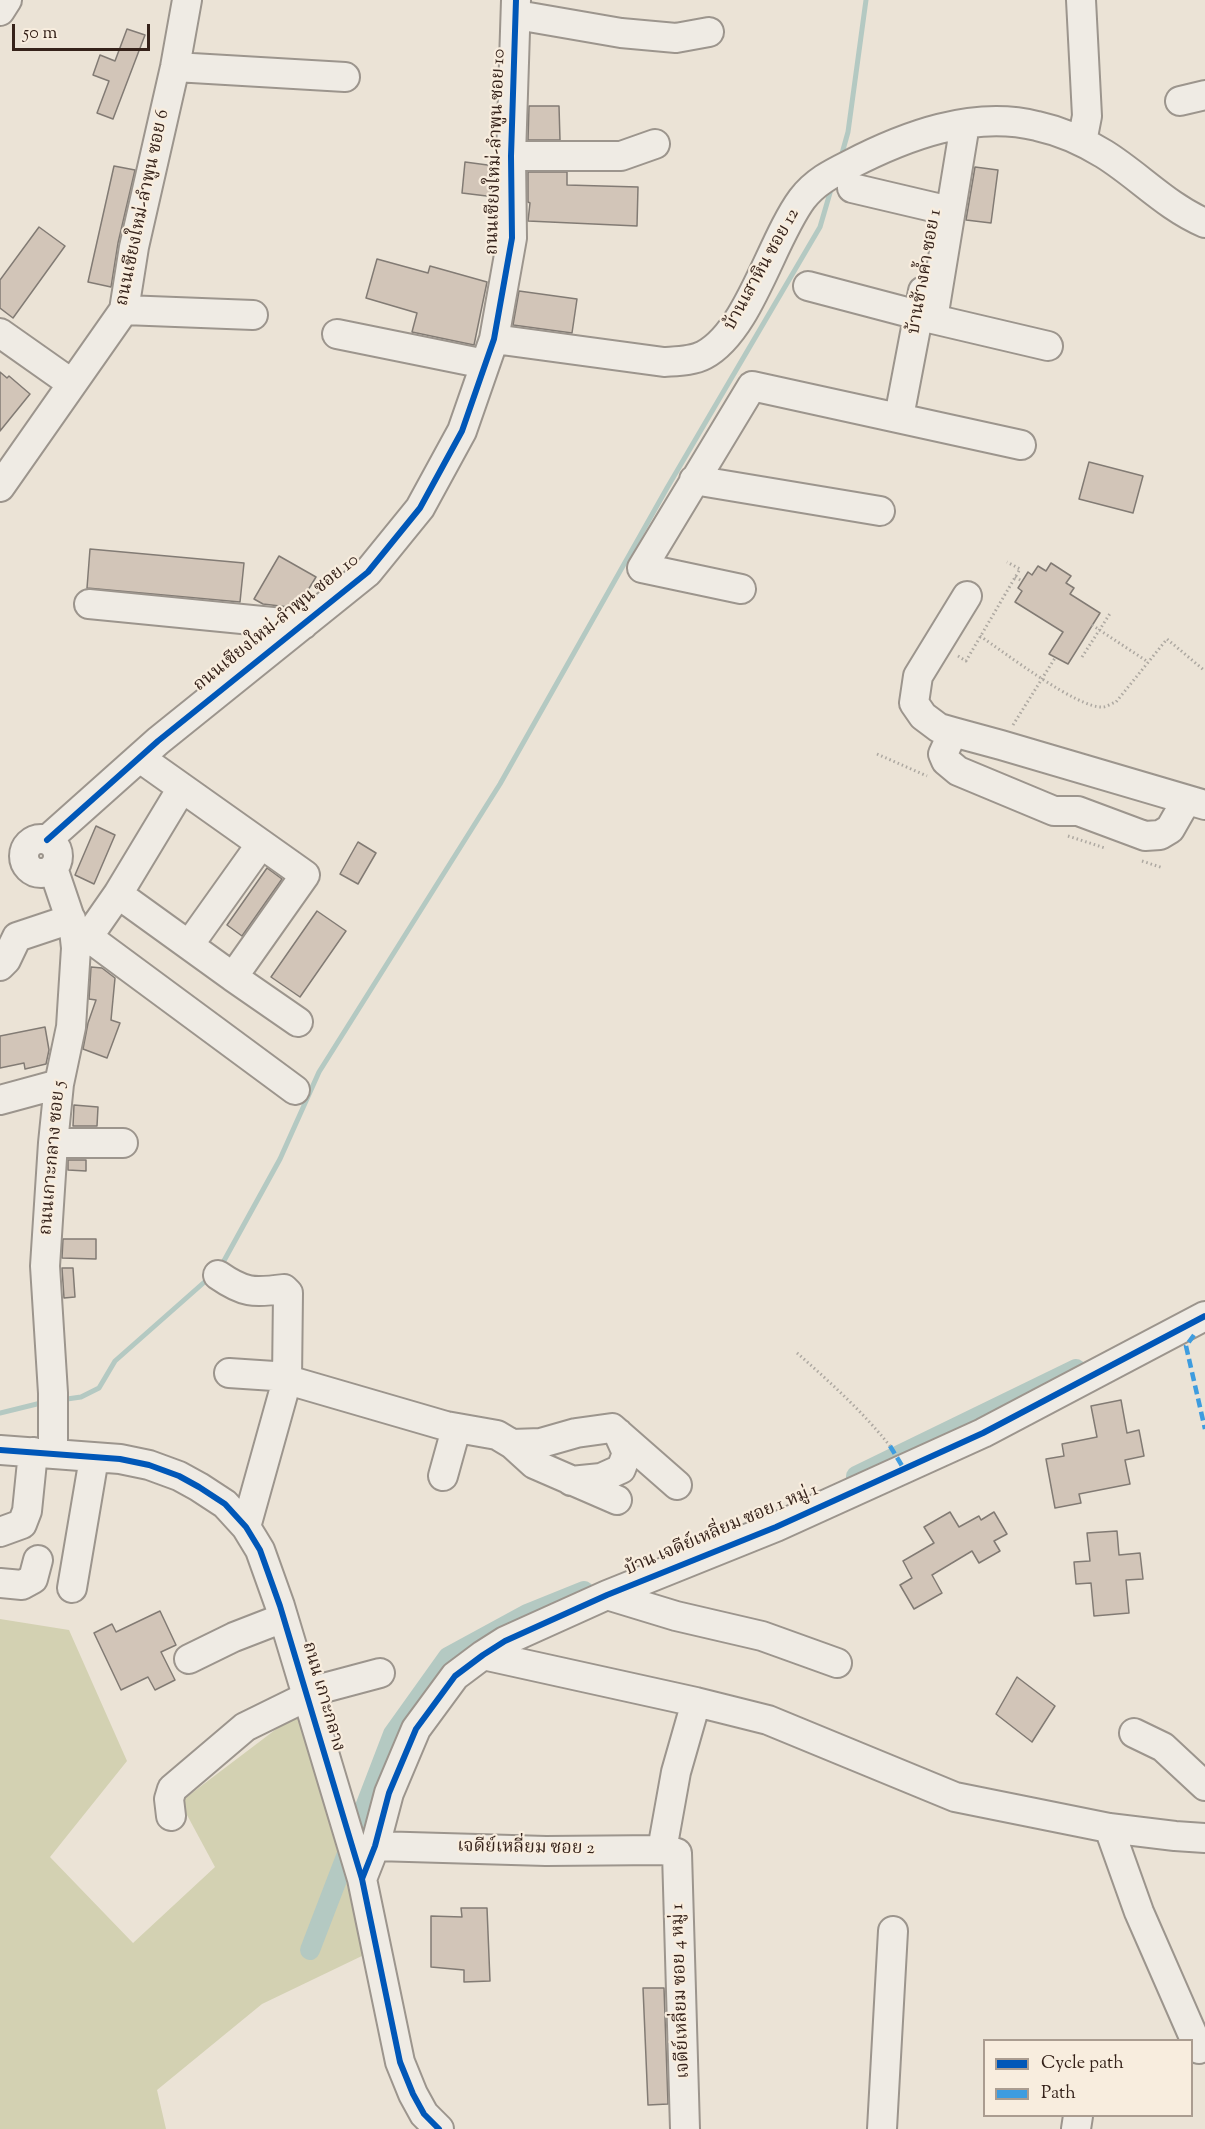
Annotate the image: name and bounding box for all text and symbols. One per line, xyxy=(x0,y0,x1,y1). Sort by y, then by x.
scale bar xyxy=(15,12,153,50)
text: 50 m xyxy=(23,21,57,47)
street label: ถนนเชียงใหม่-ลำพูน ซอย 10 xyxy=(483,48,511,256)
street label: ถนนเชียงใหม่-ลำพูน ซอย 6 xyxy=(113,108,175,308)
street label: บ้านเสาหิน ซอย 12 xyxy=(721,205,805,335)
street label: บ้านช้างค้ำ ซอย 1 xyxy=(904,208,948,336)
street label: ถนนเชียงใหม่-ลำพูน ซอย 10 xyxy=(190,551,364,697)
street label: ถนนเกาะกลาง ซอย 5 xyxy=(36,1080,72,1236)
street label: บ้าน เจดีย์เหลี่ยม ซอย 1 หมู่ 1 xyxy=(622,1480,822,1582)
street label: ถนน เกาะกลาง xyxy=(296,1640,348,1754)
street label: เจดีย์เหลี่ยม ซอย 2 xyxy=(457,1837,595,1861)
street label: เจดีย์เหลี่ยม ซอย 4 หมู่ 1 xyxy=(668,1903,696,2079)
legend xyxy=(983,2039,1193,2117)
text: Cycle path xyxy=(1041,2051,1124,2077)
text: Path xyxy=(1041,2081,1076,2107)

